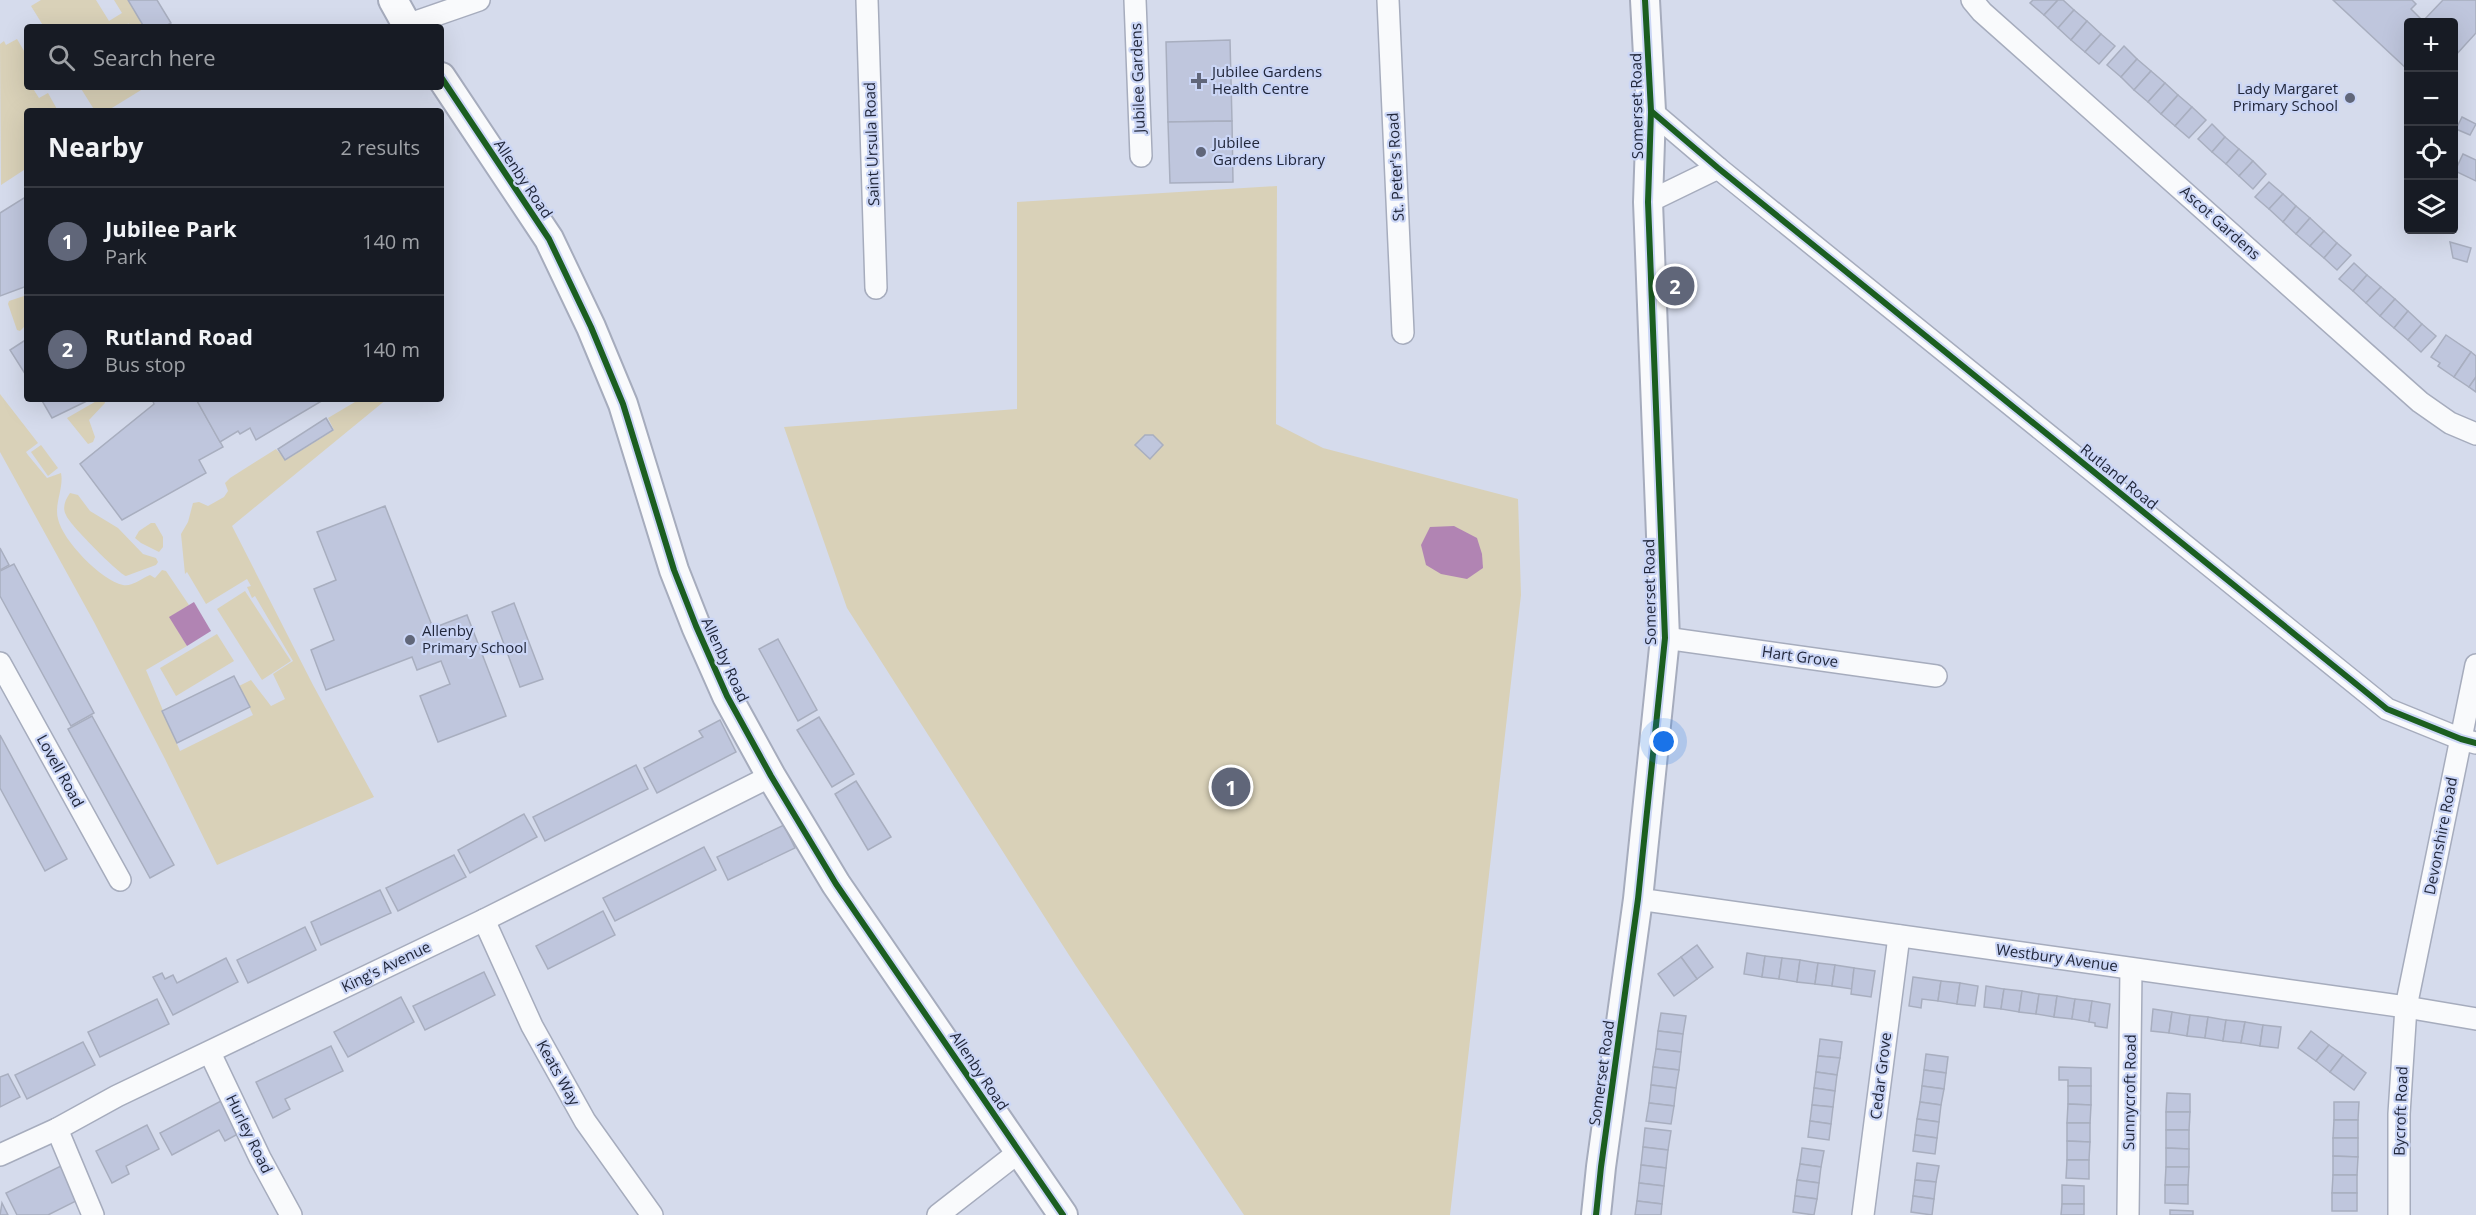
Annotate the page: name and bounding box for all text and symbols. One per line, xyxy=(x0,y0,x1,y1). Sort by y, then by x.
map controls xyxy=(2404,18,2458,234)
button: + xyxy=(2404,18,2458,72)
street label: Jubilee Gardens xyxy=(1125,23,1149,135)
search box xyxy=(24,24,444,90)
icon: search xyxy=(45,41,78,74)
text: Search here xyxy=(93,42,216,72)
street label: Somerset Road xyxy=(1625,53,1647,159)
place label: Jubilee Gardens Health Centre xyxy=(1210,61,1322,98)
marker: Jubilee Gardens Health Centre xyxy=(1190,72,1208,90)
button: − xyxy=(2404,72,2458,126)
place label: Lady Margaret Primary School xyxy=(2233,78,2338,115)
street label: Saint Ursula Road xyxy=(859,82,883,206)
marker: Lady Margaret Primary School xyxy=(2343,91,2357,105)
street label: St. Peter's Road xyxy=(1382,112,1408,222)
button: locate xyxy=(2404,126,2458,180)
text: Nearby xyxy=(48,129,143,165)
place label: Jubilee Gardens Library xyxy=(1211,132,1326,169)
text: 2 results xyxy=(340,134,420,161)
street label: Allenby Road xyxy=(490,135,558,222)
marker: Jubilee Gardens Library xyxy=(1194,145,1208,159)
button: layers xyxy=(2404,180,2458,234)
street label: Ascot Gardens xyxy=(2176,181,2265,264)
text: Jubilee Park xyxy=(105,213,237,243)
text: 1 xyxy=(62,228,73,255)
text: 140 m xyxy=(362,228,420,255)
text: Park xyxy=(105,243,147,270)
pin: 2 xyxy=(1656,264,1694,308)
text: Rutland Road xyxy=(105,321,253,351)
text: 2 xyxy=(62,336,73,363)
text: 140 m xyxy=(362,336,420,363)
text: Bus stop xyxy=(105,351,186,378)
street label: Rutland Road xyxy=(2077,439,2162,514)
street label: Somerset Road xyxy=(1638,539,1660,645)
street label: Allenby Road xyxy=(698,614,754,705)
place label: Allenby Primary School xyxy=(422,620,527,657)
marker: Allenby Primary School xyxy=(403,633,417,647)
street label: Hart Grove xyxy=(1761,641,1840,671)
your location xyxy=(1649,727,1678,756)
street label: Lovell Road xyxy=(33,731,89,810)
pin: 1 xyxy=(1212,764,1250,810)
street label: Devonshire Road xyxy=(2419,775,2461,896)
street label: King's Avenue xyxy=(338,936,433,996)
street label: Westbury Avenue xyxy=(1995,939,2119,975)
street label: Somerset Road xyxy=(1584,1019,1618,1127)
street label: Allenby Road xyxy=(946,1027,1014,1114)
street label: Cedar Grove xyxy=(1865,1031,1895,1120)
street label: Sunnycroft Road xyxy=(2118,1034,2140,1150)
street label: Keats Way xyxy=(533,1036,585,1109)
street label: Bycroft Road xyxy=(2388,1066,2412,1156)
street label: Hurley Road xyxy=(222,1091,278,1177)

